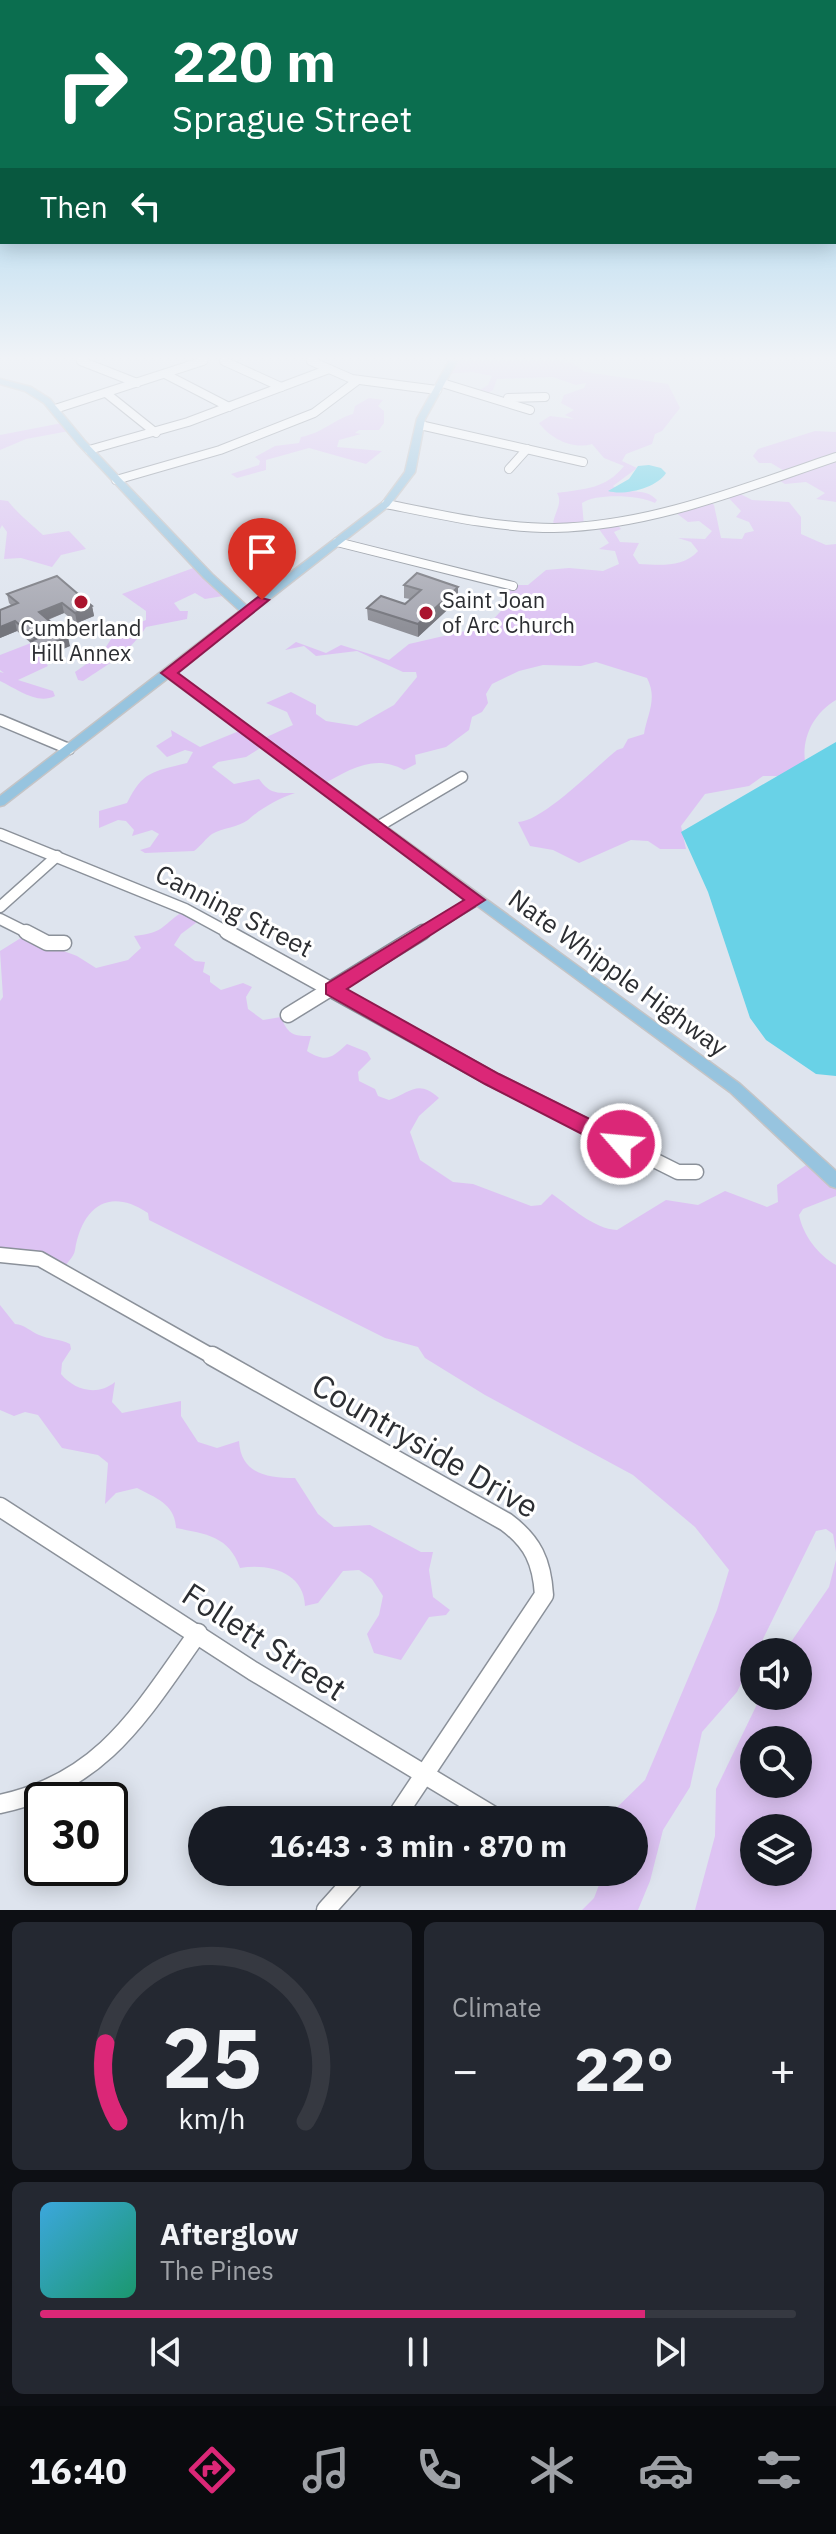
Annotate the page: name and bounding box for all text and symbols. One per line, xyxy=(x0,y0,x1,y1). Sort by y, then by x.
text: 220 m xyxy=(172,25,336,97)
icon: right xyxy=(40,32,144,136)
text: Sprague Street xyxy=(172,95,412,142)
icon: left xyxy=(124,184,168,228)
text: Then xyxy=(40,187,108,226)
pin xyxy=(228,518,296,600)
icon: arrive xyxy=(240,530,284,574)
place label: Saint Joan of Arc Church xyxy=(442,585,575,639)
marker: Cumberland Hill Annex xyxy=(72,593,90,611)
marker: Saint Joan of Arc Church xyxy=(417,604,435,622)
place label: Cumberland Hill Annex xyxy=(20,613,142,667)
street label: Canning Street xyxy=(150,856,319,964)
street label: Nate Whipple Highway xyxy=(502,881,735,1063)
position arrow xyxy=(579,1102,663,1186)
street label: Countryside Drive xyxy=(305,1363,546,1527)
street label: Follett Street xyxy=(175,1573,355,1710)
map controls xyxy=(740,1638,812,1886)
button: sound xyxy=(740,1638,812,1710)
button: search xyxy=(740,1726,812,1798)
speed limit sign: 30 xyxy=(24,1782,128,1886)
button: layers xyxy=(740,1814,812,1886)
text: 16:43 · 3 min · 870 m xyxy=(269,1826,567,1865)
text: Climate xyxy=(452,1990,542,2024)
text: 25 xyxy=(162,2003,262,2111)
text: 22° xyxy=(574,2029,674,2108)
text: − xyxy=(452,2041,478,2098)
text: + xyxy=(770,2041,796,2098)
text: km/h xyxy=(178,2100,246,2137)
text: Afterglow xyxy=(160,2214,299,2253)
text: The Pines xyxy=(160,2253,274,2287)
icon: previous xyxy=(144,2330,188,2374)
icon: pause xyxy=(396,2330,440,2374)
icon: next xyxy=(648,2330,692,2374)
icon: directions xyxy=(184,2442,240,2498)
icon: music xyxy=(298,2442,354,2498)
icon: phone xyxy=(411,2442,467,2498)
icon: climate xyxy=(524,2442,580,2498)
icon: car xyxy=(638,2442,694,2498)
icon: filters xyxy=(751,2442,807,2498)
text: 16:40 xyxy=(29,2447,127,2494)

